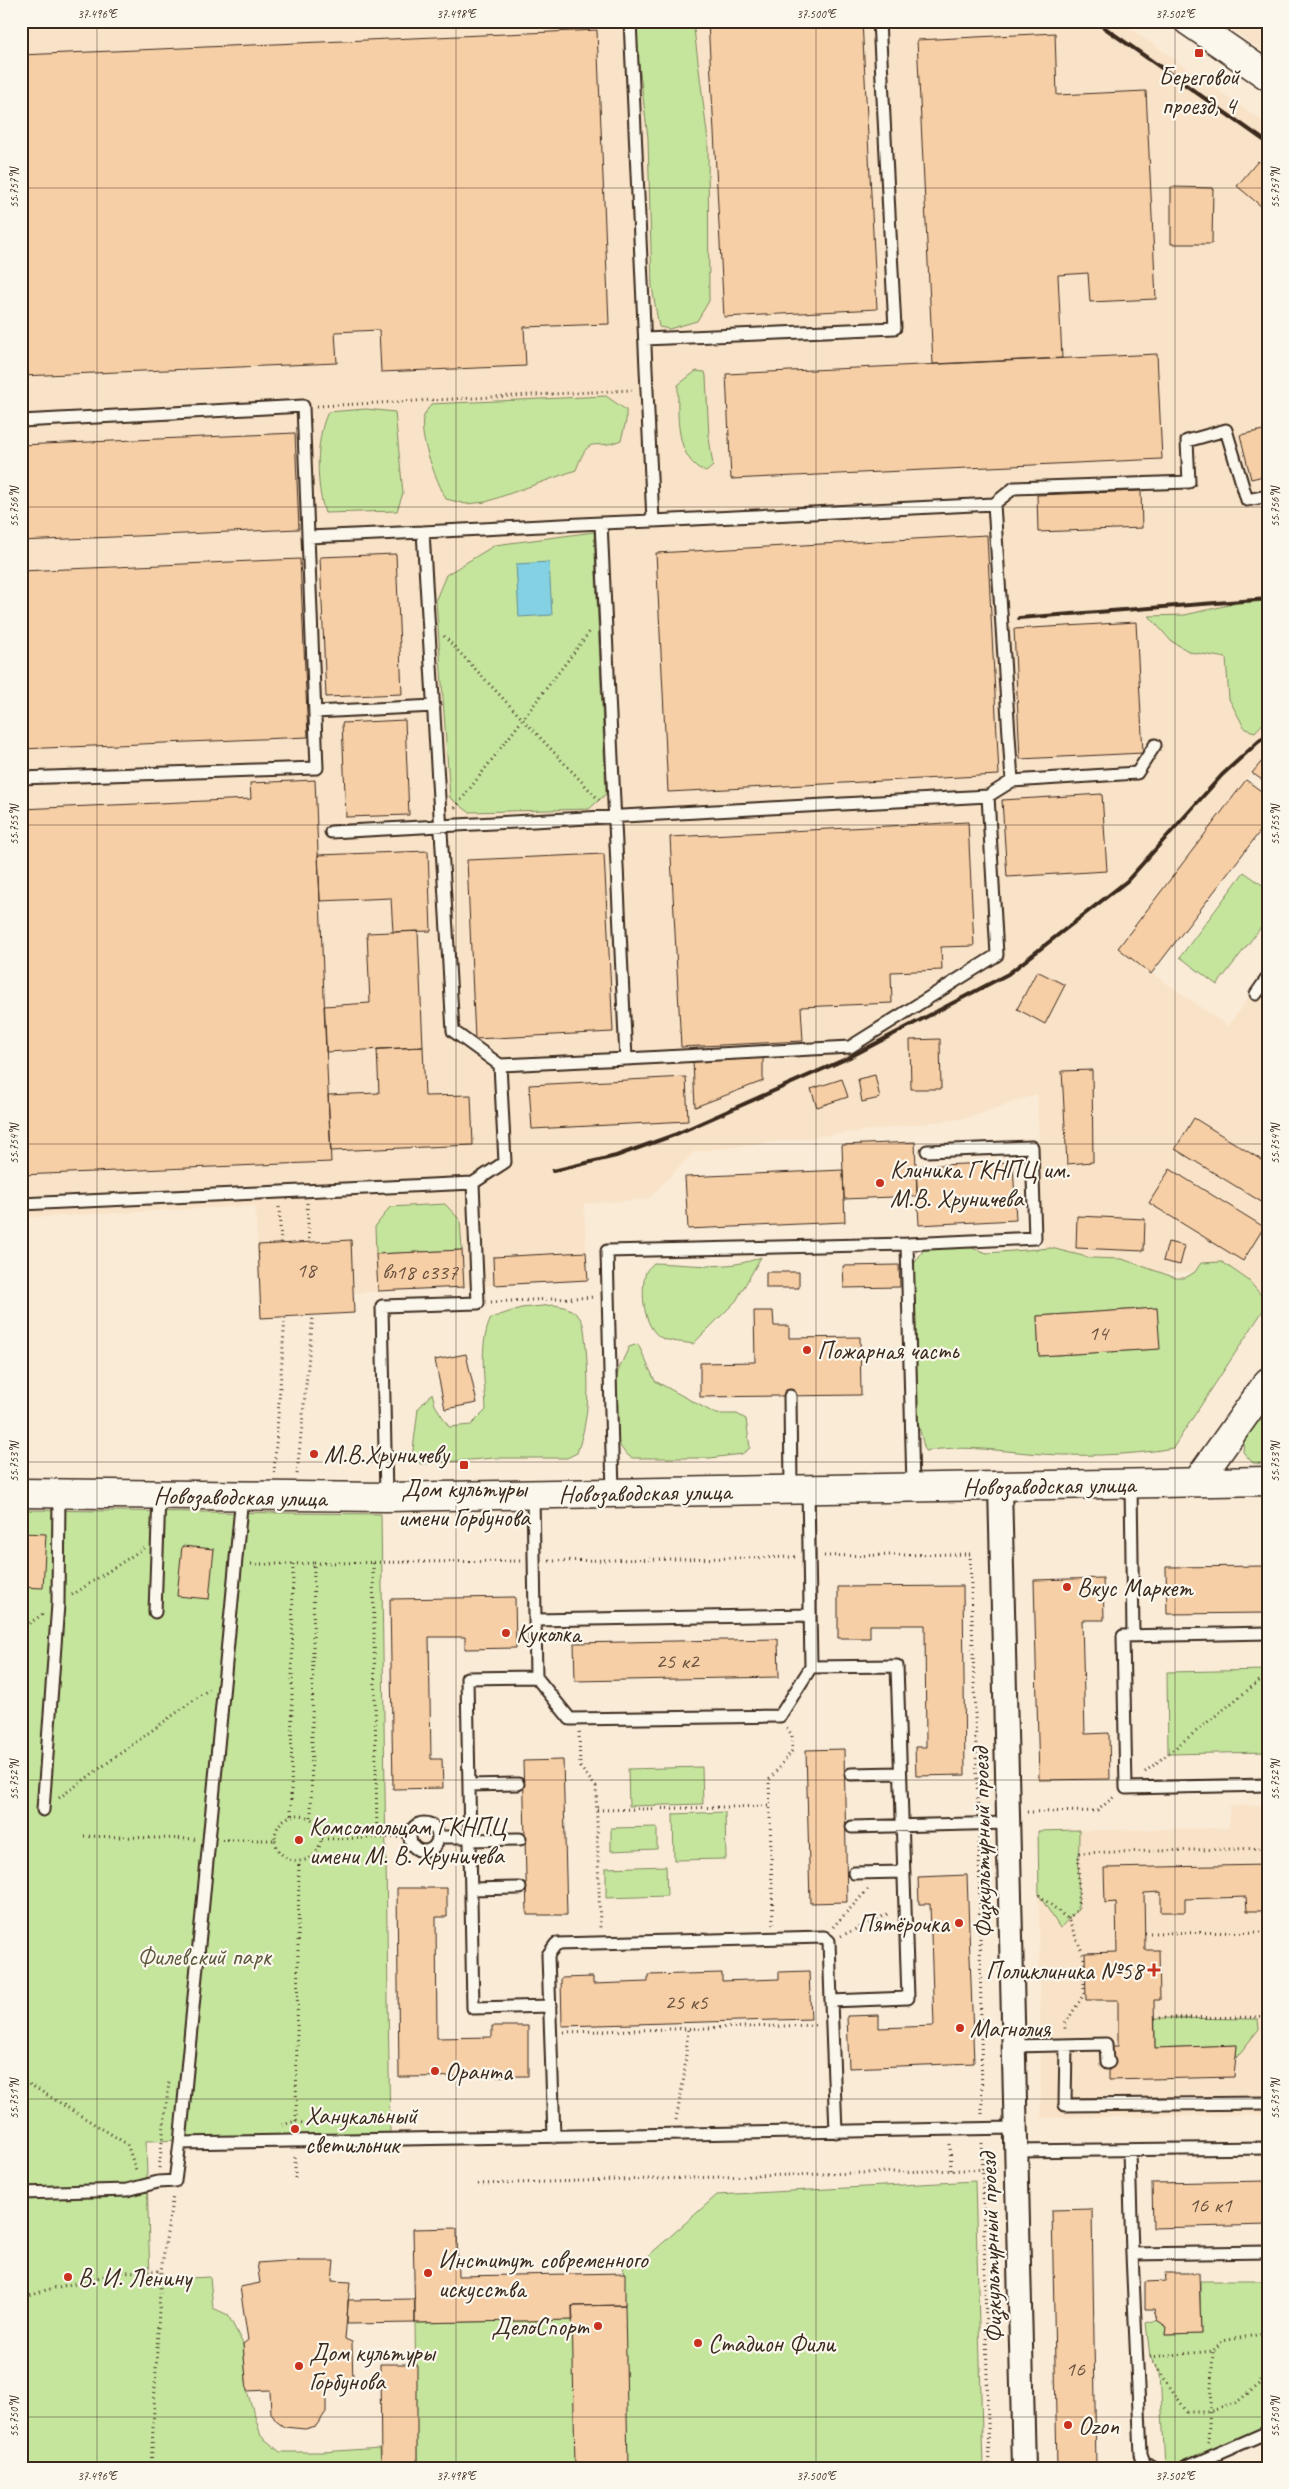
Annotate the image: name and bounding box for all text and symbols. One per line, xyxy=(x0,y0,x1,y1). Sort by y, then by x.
text: 37.496°E xyxy=(77,6,118,22)
text: 37.498°E xyxy=(436,6,477,22)
text: 37.500°E xyxy=(796,6,837,22)
text: 37.502°E xyxy=(1155,6,1196,22)
marker: Береговой проезд, 4 xyxy=(1193,47,1205,59)
place label: Береговой проезд, 4 xyxy=(1159,61,1241,122)
text: 55.757°N xyxy=(6,166,22,208)
text: 55.757°N xyxy=(1267,166,1283,208)
text: 55.756°N xyxy=(6,485,22,527)
text: 55.756°N xyxy=(1267,485,1283,527)
text: 55.755°N xyxy=(6,803,22,845)
text: 55.755°N xyxy=(1267,803,1283,845)
text: 55.754°N xyxy=(6,1122,22,1164)
text: 55.754°N xyxy=(1267,1122,1283,1164)
place label: Клиника ГКНПЦ им. М.В. Хруничева xyxy=(890,1154,1070,1215)
marker: Клиника ГКНПЦ им. М.В. Хруничева xyxy=(874,1177,886,1189)
house number: 18 xyxy=(296,1256,318,1284)
house number: вл18 с337 xyxy=(382,1258,459,1286)
house number: 14 xyxy=(1088,1319,1110,1347)
place label: Пожарная часть xyxy=(817,1335,961,1367)
marker: Пожарная часть xyxy=(801,1344,813,1356)
place label: М.В.Хруничеву xyxy=(324,1439,451,1471)
text: 55.753°N xyxy=(6,1440,22,1482)
text: 55.753°N xyxy=(1267,1440,1283,1482)
marker: М.В.Хруничеву xyxy=(308,1448,320,1460)
marker: Дом культуры имени Горбунова xyxy=(458,1459,470,1471)
street label: Новозаводская улица xyxy=(962,1468,1138,1504)
place label: Дом культуры имени Горбунова xyxy=(398,1473,532,1534)
street label: Новозаводская улица xyxy=(558,1475,734,1511)
street label: Новозаводская улица xyxy=(153,1479,329,1515)
place label: Вкус Маркет xyxy=(1077,1572,1194,1604)
marker: Вкус Маркет xyxy=(1061,1581,1073,1593)
place label: Куколка xyxy=(516,1618,583,1650)
marker: Куколка xyxy=(500,1627,512,1639)
house number: 25 к2 xyxy=(655,1647,701,1675)
street label: Физкультурный проезд xyxy=(964,1745,1001,1939)
text: 55.752°N xyxy=(6,1758,22,1800)
text: 55.752°N xyxy=(1267,1758,1283,1800)
place label: Комсомольцам ГКНПЦ имени М. В. Хруничева xyxy=(309,1811,509,1872)
marker: Комсомольцам ГКНПЦ имени М. В. Хруничева xyxy=(293,1834,305,1846)
place label: Пятёрочка xyxy=(857,1908,951,1940)
marker: Пятёрочка xyxy=(953,1917,965,1929)
park label: Филевский парк xyxy=(137,1941,273,1973)
place label: Поликлиника №58 xyxy=(986,1955,1146,1987)
marker: Поликлиника №58 xyxy=(1147,1963,1161,1977)
house number: 25 к5 xyxy=(664,1988,709,2016)
place label: Магнолия xyxy=(970,2013,1051,2045)
marker: Магнолия xyxy=(954,2022,966,2034)
place label: Оранта xyxy=(445,2056,514,2088)
marker: Оранта xyxy=(429,2065,441,2077)
text: 55.751°N xyxy=(6,2077,22,2119)
text: 55.751°N xyxy=(1267,2077,1283,2119)
place label: Ханукальный светильник xyxy=(305,2100,419,2161)
marker: Ханукальный светильник xyxy=(289,2123,301,2135)
street label: Физкультурный проезд xyxy=(972,2150,1011,2344)
house number: 16 к1 xyxy=(1188,2191,1233,2219)
place label: Институт современного искусства xyxy=(438,2244,649,2305)
place label: В. И. Ленину xyxy=(78,2262,194,2294)
marker: Институт современного искусства xyxy=(422,2267,434,2279)
marker: В. И. Ленину xyxy=(62,2271,74,2283)
place label: ДелоСпорт xyxy=(491,2311,590,2343)
marker: ДелоСпорт xyxy=(592,2320,604,2332)
place label: Стадион Фили xyxy=(708,2328,837,2360)
place label: Дом культуры Горбунова xyxy=(309,2337,436,2398)
marker: Стадион Фили xyxy=(692,2337,704,2349)
house number: 16 xyxy=(1065,2355,1086,2383)
marker: Дом культуры Горбунова xyxy=(293,2360,305,2372)
text: 55.750°N xyxy=(6,2395,22,2437)
text: 55.750°N xyxy=(1267,2395,1283,2437)
place label: Ozon xyxy=(1078,2410,1120,2442)
marker: Ozon xyxy=(1062,2419,1074,2431)
text: 37.496°E xyxy=(77,2468,118,2484)
text: 37.498°E xyxy=(436,2468,477,2484)
text: 37.500°E xyxy=(796,2468,837,2484)
text: 37.502°E xyxy=(1155,2468,1196,2484)

